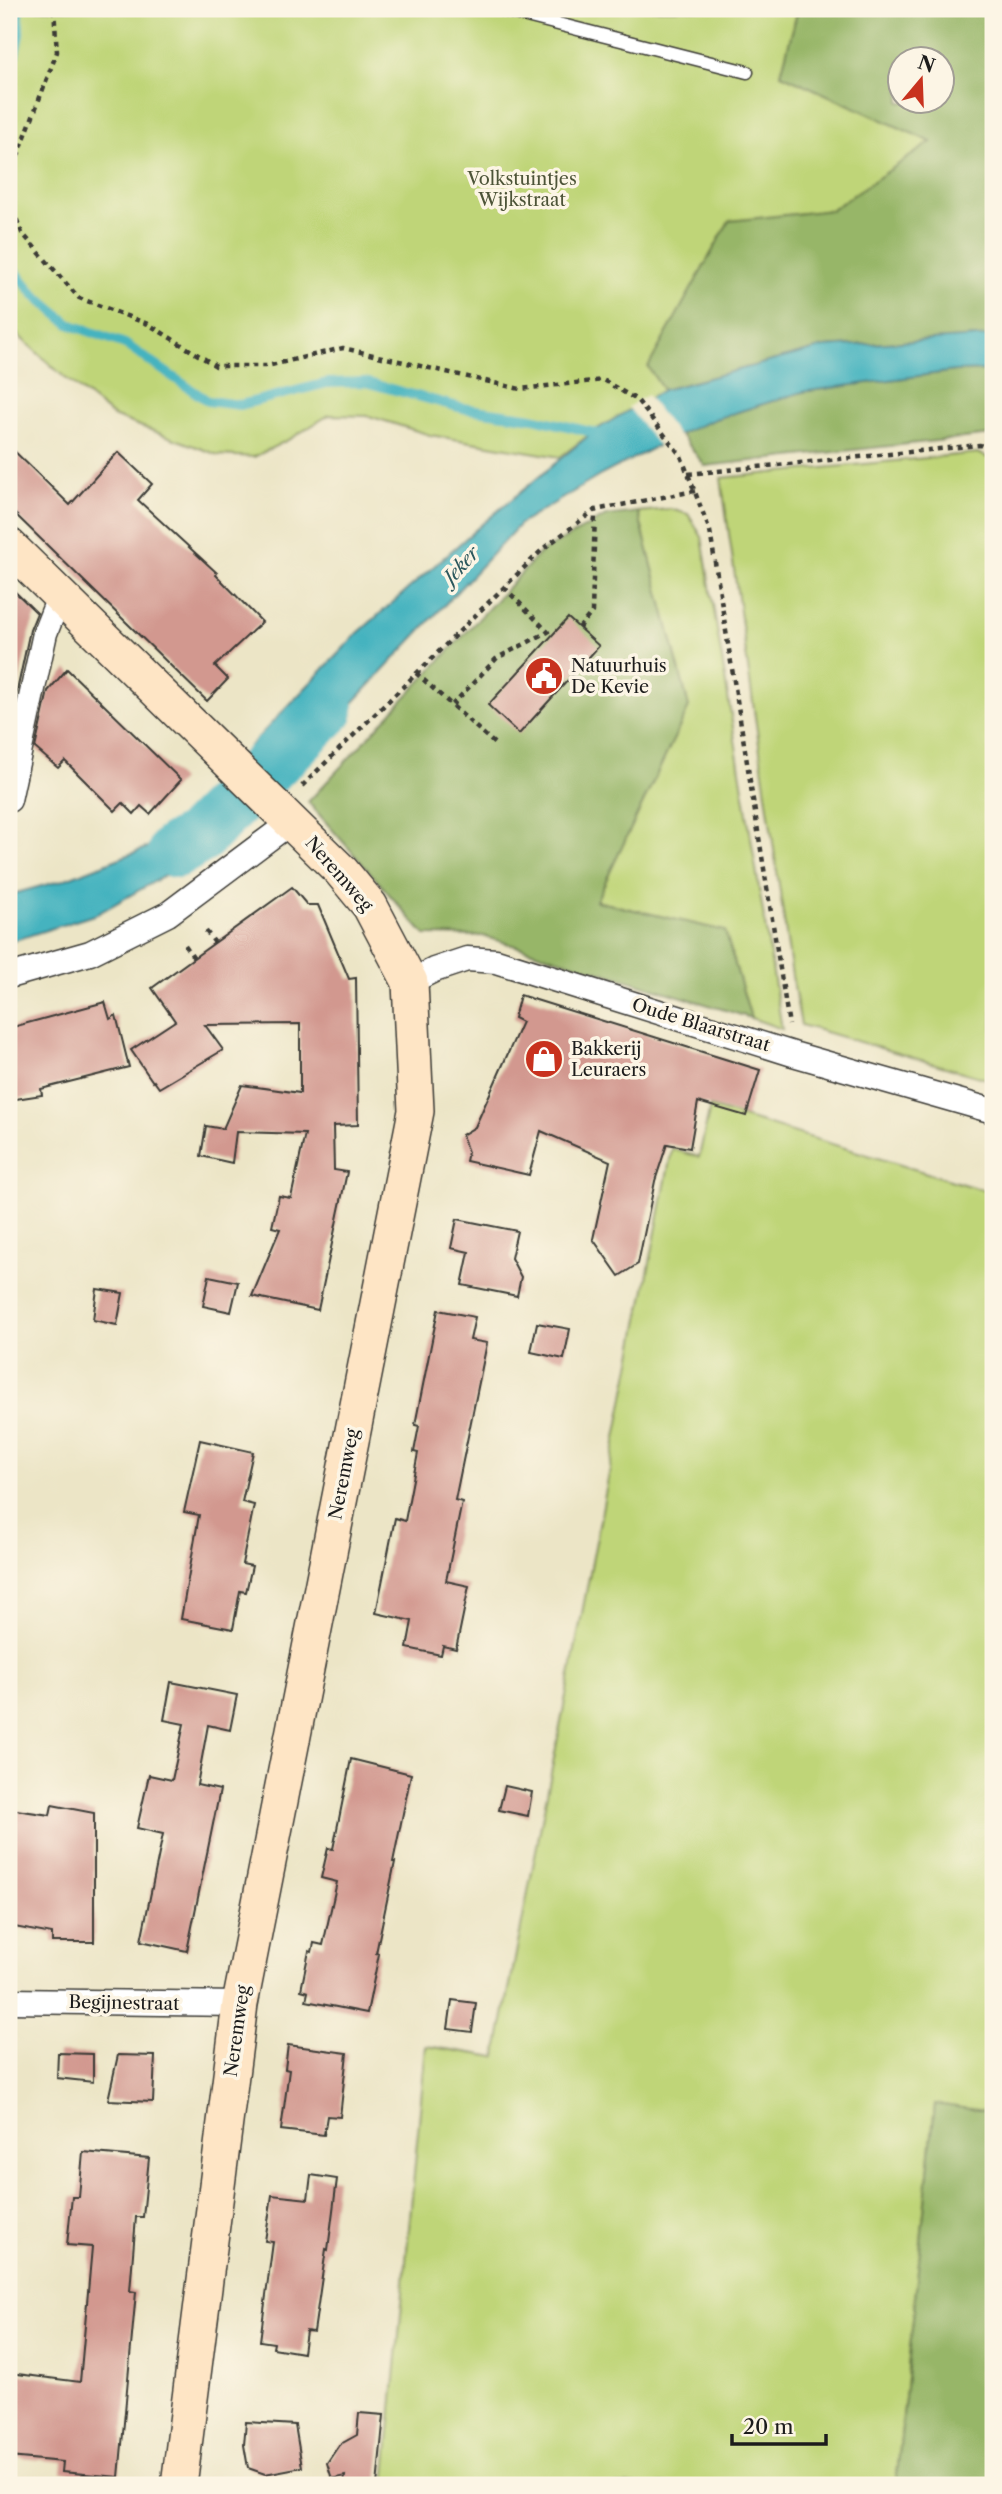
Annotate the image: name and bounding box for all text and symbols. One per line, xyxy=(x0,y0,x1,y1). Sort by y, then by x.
north arrow xyxy=(886,46,956,116)
text: N xyxy=(915,51,938,78)
park label: Volkstuintjes Wijkstraat xyxy=(466,168,577,211)
water label: Jeker xyxy=(435,541,485,593)
public building icon: Natuurhuis De Kevie xyxy=(523,655,565,697)
place label: Natuurhuis De Kevie xyxy=(571,655,667,698)
street label: Neremweg xyxy=(300,832,378,916)
street label: Oude Blaarstraat xyxy=(629,994,773,1057)
shop icon: Bakkerij Leuraers xyxy=(523,1038,565,1080)
place label: Bakkerij Leuraers xyxy=(571,1038,646,1081)
street label: Neremweg xyxy=(324,1426,364,1521)
street label: Neremweg xyxy=(220,1983,254,2078)
street label: Begijnestraat xyxy=(68,1991,180,2015)
scale bar xyxy=(732,2403,827,2447)
text: 20 m xyxy=(743,2414,794,2439)

